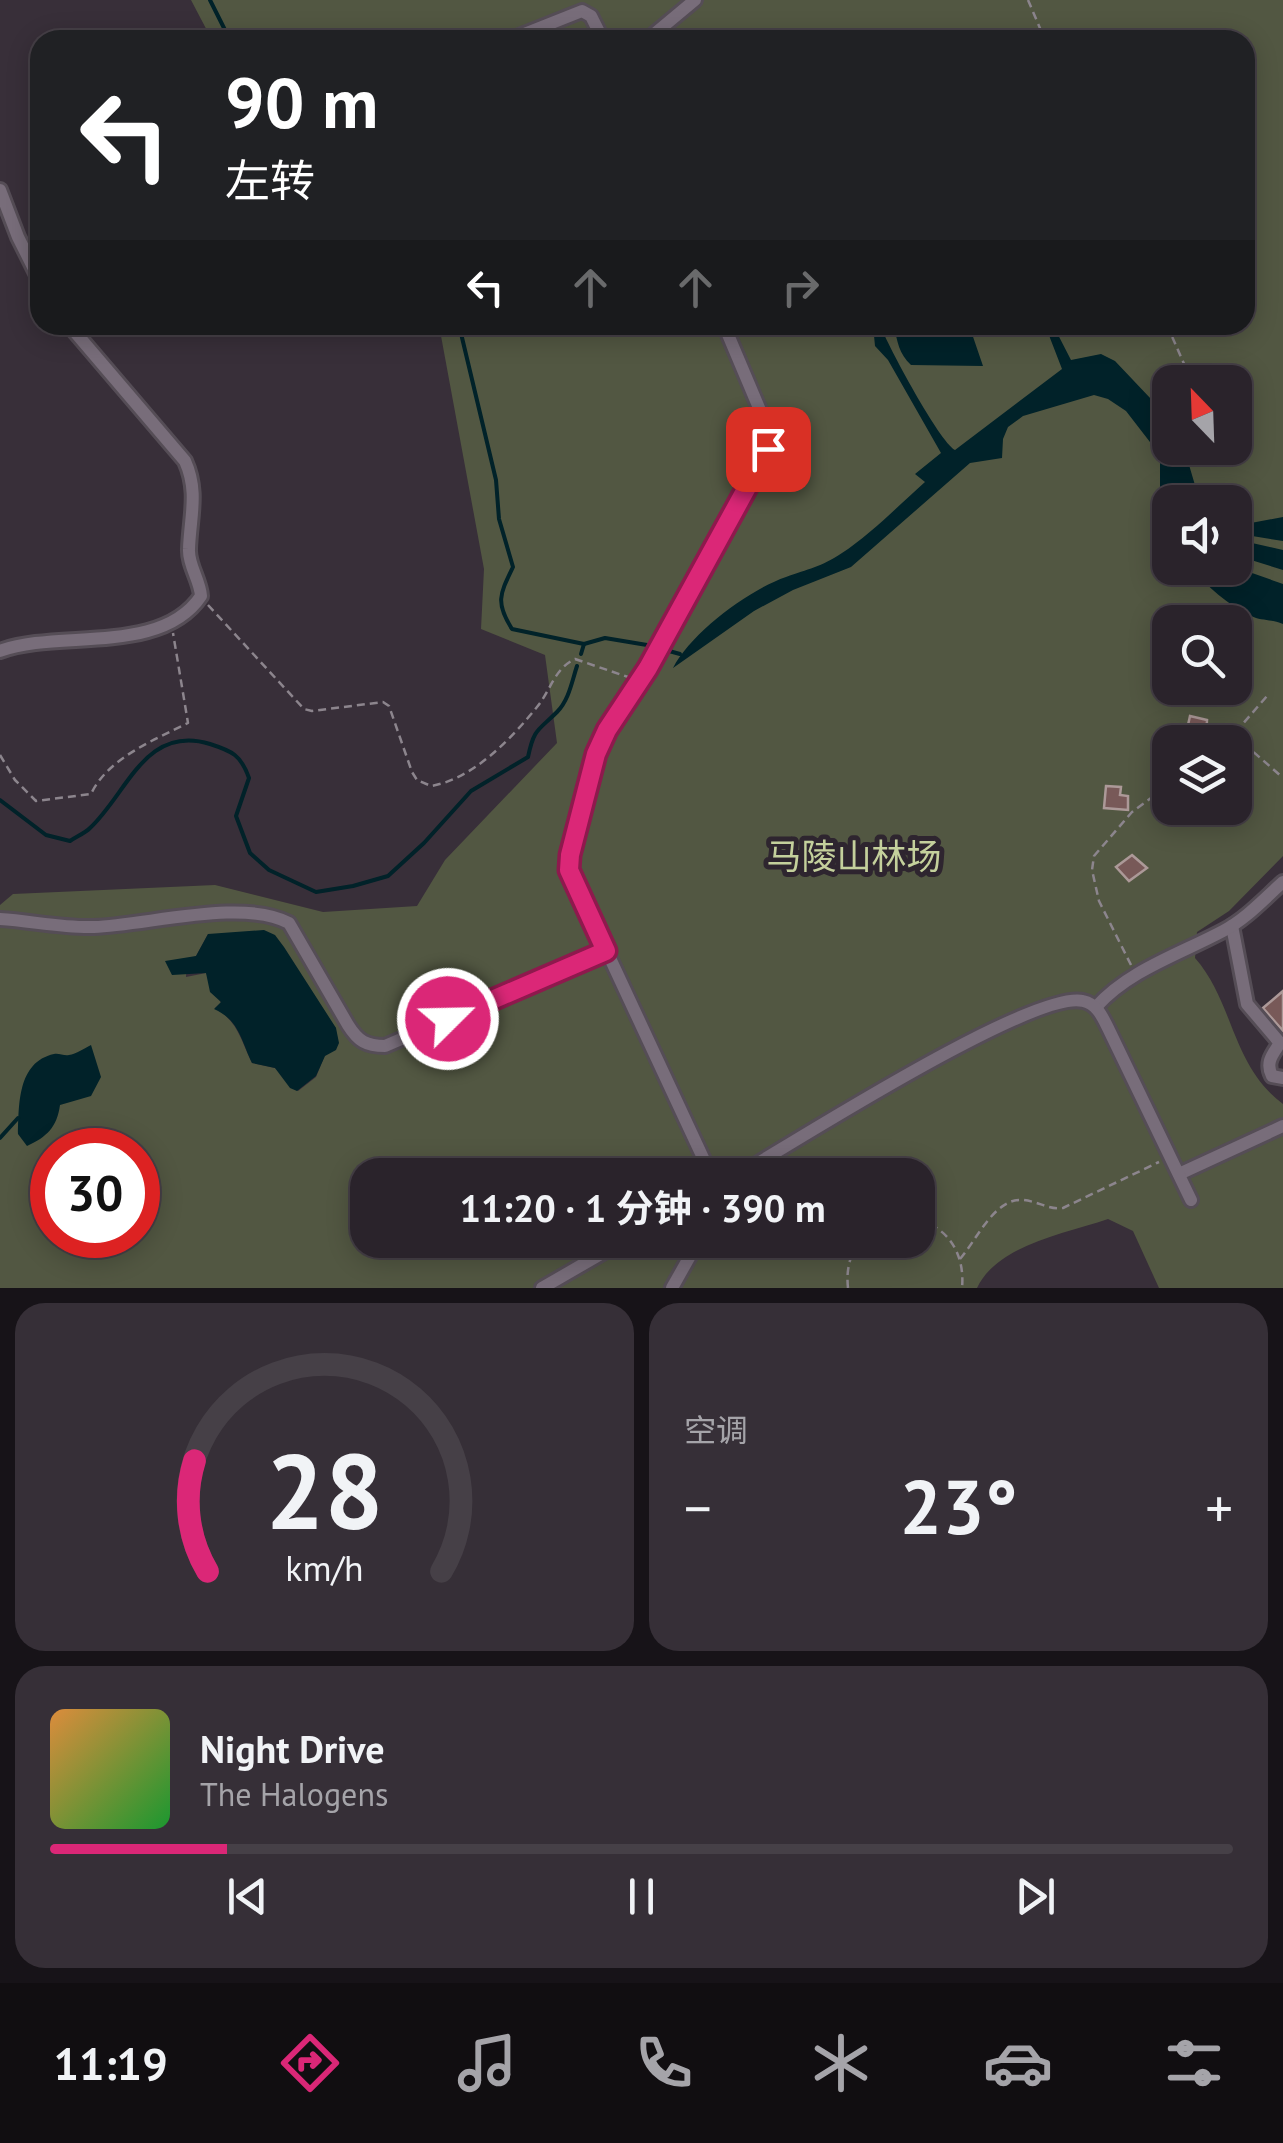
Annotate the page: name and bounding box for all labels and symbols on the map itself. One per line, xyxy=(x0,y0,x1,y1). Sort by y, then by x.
north arrow xyxy=(1152,365,1252,465)
pin xyxy=(726,407,811,492)
park label: 马陵山林场 xyxy=(766,833,942,879)
position arrow xyxy=(396,967,500,1071)
speed limit sign: 30 xyxy=(30,1128,160,1258)

